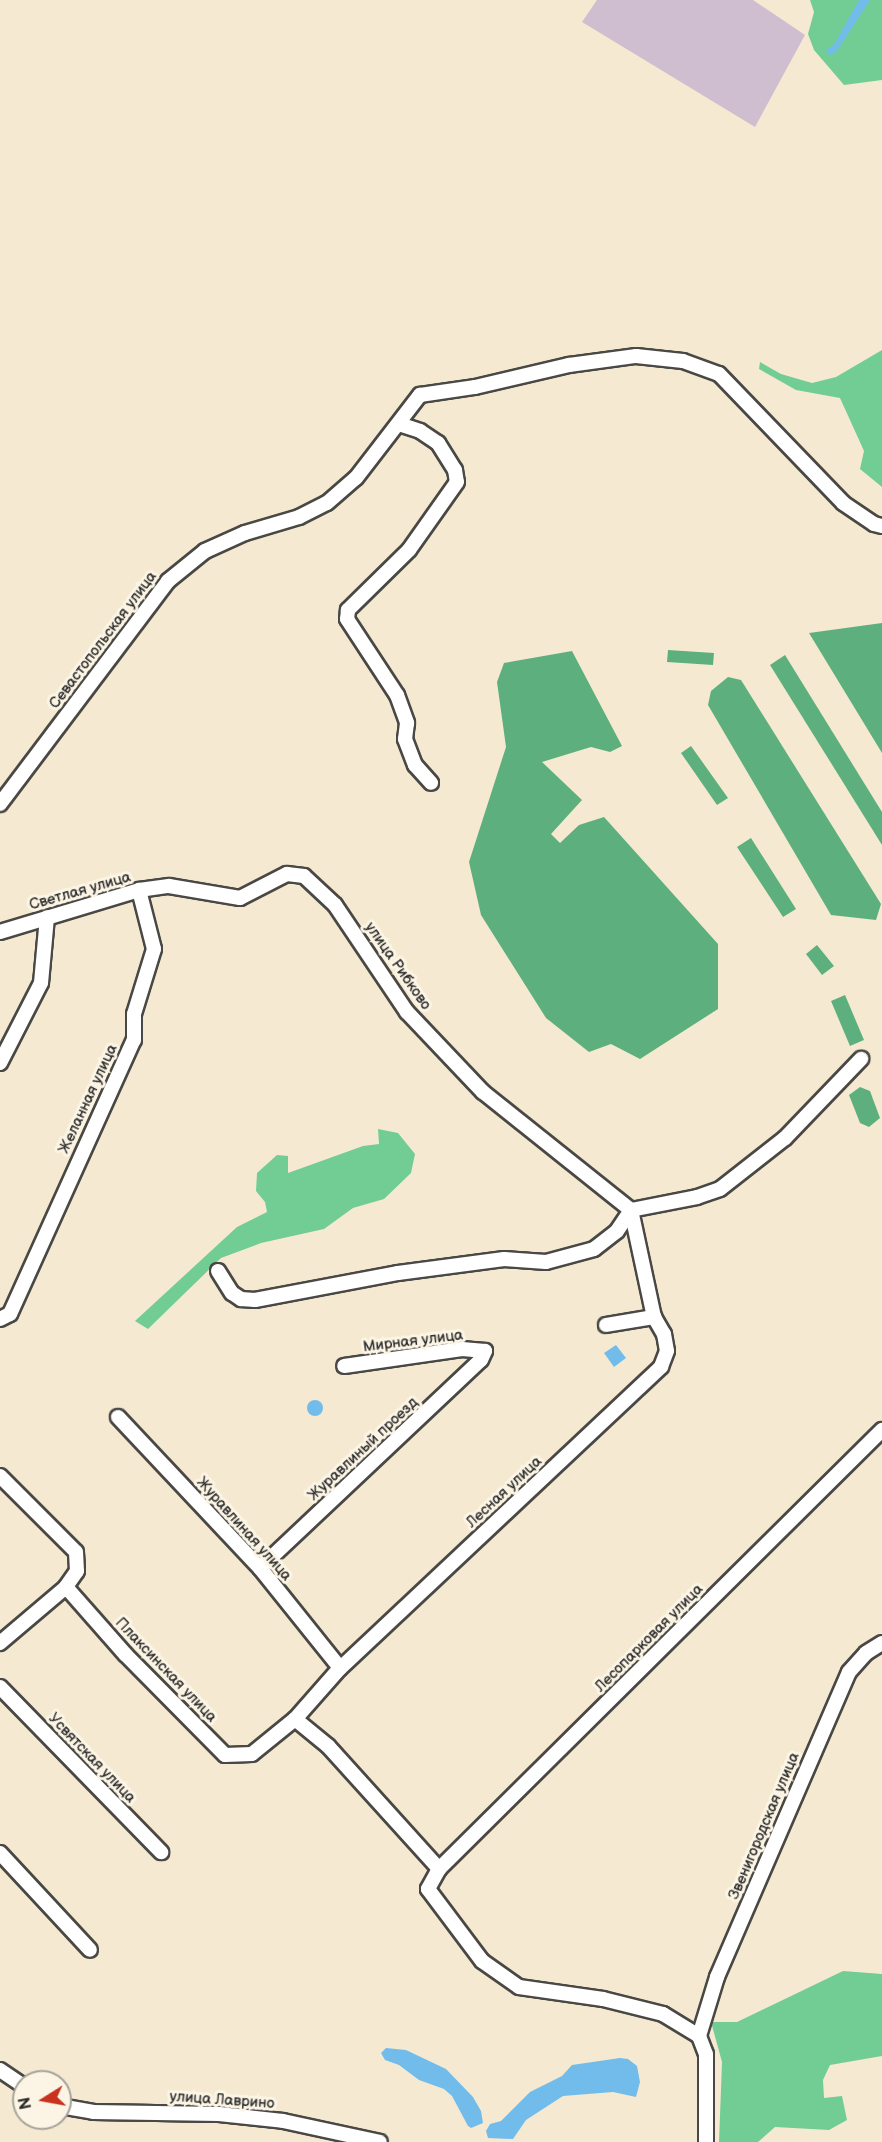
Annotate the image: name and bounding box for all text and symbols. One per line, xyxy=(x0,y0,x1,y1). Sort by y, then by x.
street label: Севастопольская улица xyxy=(45,568,161,712)
street label: Светлая улица xyxy=(27,868,133,914)
street label: улица Рибково xyxy=(361,919,435,1013)
street label: Желанная улица xyxy=(55,1041,121,1157)
street label: Мирная улица xyxy=(362,1326,464,1356)
street label: Журавлиный проезд xyxy=(304,1393,422,1505)
street label: Лесная улица xyxy=(463,1453,545,1531)
street label: Журавлиная улица xyxy=(193,1473,295,1585)
street label: Лесопарковая улица xyxy=(591,1580,707,1696)
street label: Плаксинская улица xyxy=(111,1614,221,1726)
street label: Усвятская улица xyxy=(45,1709,139,1807)
street label: Звенигородская улица xyxy=(725,1750,803,1902)
north arrow xyxy=(12,2070,72,2130)
street label: улица Лаврино xyxy=(169,2087,275,2113)
text: N xyxy=(15,2095,36,2111)

